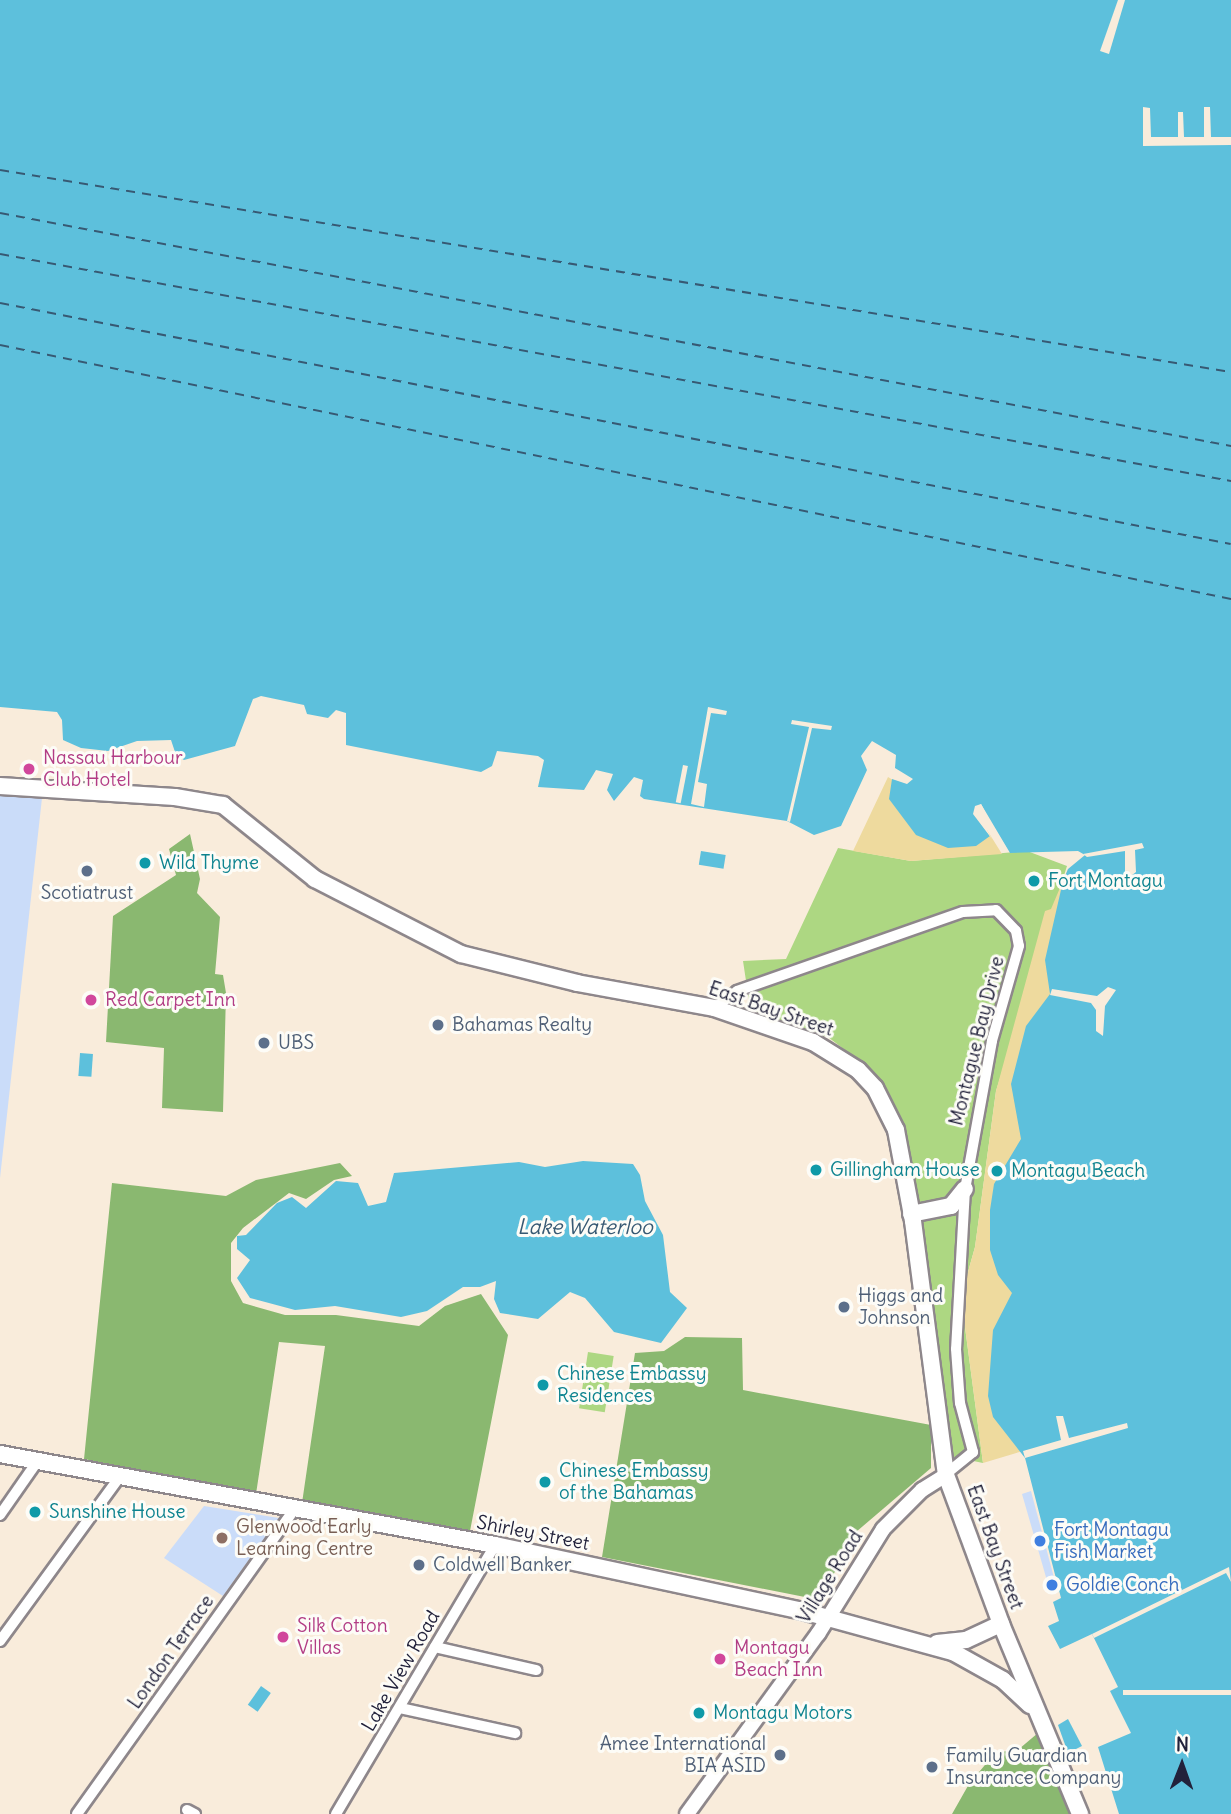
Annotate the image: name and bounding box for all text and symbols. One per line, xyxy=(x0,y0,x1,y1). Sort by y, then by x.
place label: Nassau Harbour Club Hotel xyxy=(43,747,183,791)
marker: Nassau Harbour Club Hotel xyxy=(21,761,37,777)
place label: Wild Thyme xyxy=(159,852,259,874)
marker: Wild Thyme xyxy=(137,855,153,871)
marker: Scotiatrust xyxy=(79,863,95,879)
place label: Fort Montagu xyxy=(1048,870,1163,892)
marker: Fort Montagu xyxy=(1026,873,1042,889)
place label: Scotiatrust xyxy=(41,882,133,904)
street label: Montague Bay Drive xyxy=(945,954,1009,1128)
street label: East Bay Street xyxy=(706,977,836,1041)
place label: Red Carpet Inn xyxy=(105,989,236,1011)
marker: Red Carpet Inn xyxy=(83,992,99,1008)
place label: Bahamas Realty xyxy=(452,1014,592,1036)
marker: Bahamas Realty xyxy=(430,1017,446,1033)
place label: UBS xyxy=(278,1032,314,1054)
marker: UBS xyxy=(256,1035,272,1051)
place label: Gillingham House xyxy=(830,1159,980,1181)
place label: Montagu Beach xyxy=(1011,1160,1145,1182)
marker: Gillingham House xyxy=(808,1162,824,1178)
marker: Montagu Beach xyxy=(989,1163,1005,1179)
water label: Lake Waterloo xyxy=(517,1214,653,1240)
place label: Higgs and Johnson xyxy=(858,1285,943,1329)
marker: Higgs and Johnson xyxy=(836,1299,852,1315)
place label: Chinese Embassy Residences xyxy=(557,1363,707,1407)
marker: Chinese Embassy Residences xyxy=(535,1377,551,1393)
place label: Chinese Embassy of the Bahamas xyxy=(559,1460,709,1504)
marker: Chinese Embassy of the Bahamas xyxy=(537,1474,553,1490)
street label: East Bay Street xyxy=(962,1482,1028,1612)
place label: Sunshine House xyxy=(49,1501,186,1523)
marker: Sunshine House xyxy=(27,1504,43,1520)
street label: Shirley Street xyxy=(475,1511,591,1555)
place label: Glenwood Early Learning Centre xyxy=(236,1516,373,1560)
place label: Fort Montagu Fish Market xyxy=(1054,1519,1169,1563)
street label: Village Road xyxy=(792,1526,868,1628)
marker: Glenwood Early Learning Centre xyxy=(214,1530,230,1546)
marker: Fort Montagu Fish Market xyxy=(1032,1533,1048,1549)
place label: Coldwell Banker xyxy=(433,1554,571,1576)
marker: Coldwell Banker xyxy=(411,1557,427,1573)
place label: Goldie Conch xyxy=(1066,1574,1179,1596)
marker: Goldie Conch xyxy=(1044,1577,1060,1593)
street label: London Terrace xyxy=(123,1591,219,1713)
street label: Lake View Road xyxy=(357,1607,445,1735)
place label: Silk Cotton Villas xyxy=(297,1615,388,1659)
marker: Silk Cotton Villas xyxy=(275,1629,291,1645)
place label: Montagu Beach Inn xyxy=(734,1637,823,1681)
marker: Montagu Beach Inn xyxy=(712,1651,728,1667)
place label: Montagu Motors xyxy=(713,1702,852,1724)
marker: Montagu Motors xyxy=(691,1705,707,1721)
north arrow xyxy=(1147,1730,1217,1800)
text: N xyxy=(1176,1732,1189,1756)
place label: Amee International BIA ASID xyxy=(600,1733,766,1777)
place label: Family Guardian Insurance Company xyxy=(946,1745,1121,1789)
marker: Amee International BIA ASID xyxy=(772,1747,788,1763)
marker: Family Guardian Insurance Company xyxy=(924,1759,940,1775)

